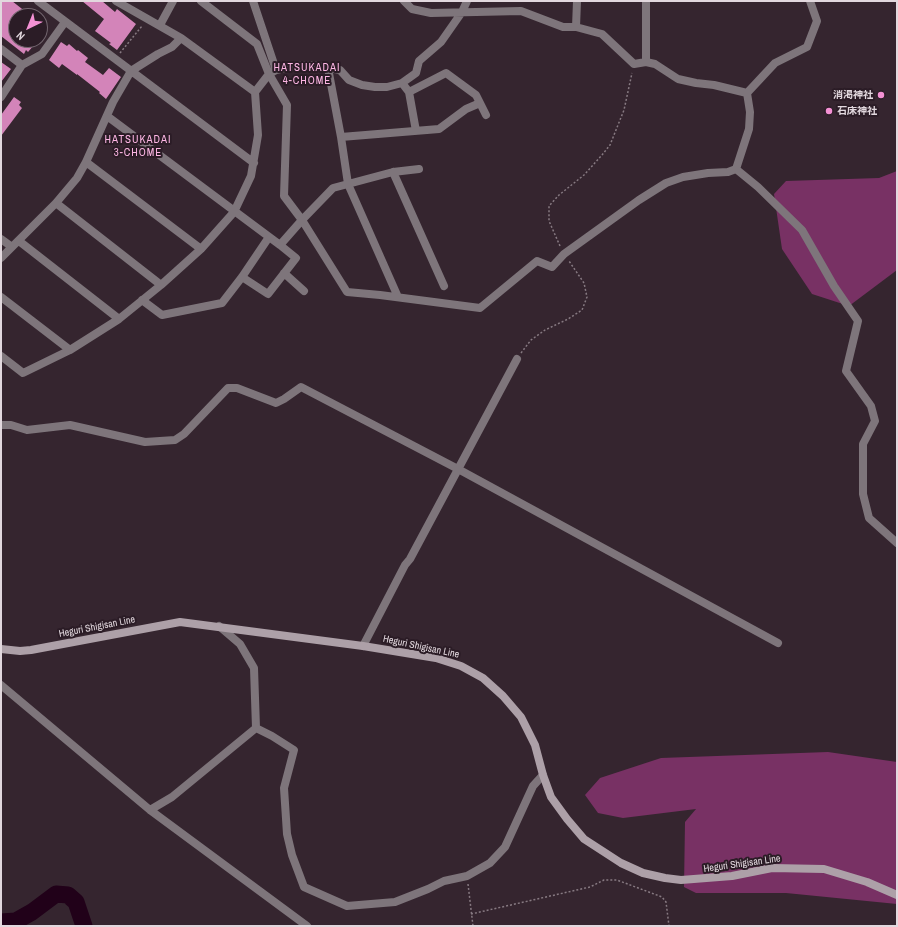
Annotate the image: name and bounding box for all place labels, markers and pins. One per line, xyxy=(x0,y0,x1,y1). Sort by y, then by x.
place label: 消渇神社 xyxy=(833,89,873,101)
marker: 消渇神社 xyxy=(876,90,886,100)
place label: 石床神社 xyxy=(837,105,877,117)
marker: 石床神社 xyxy=(824,106,834,116)

